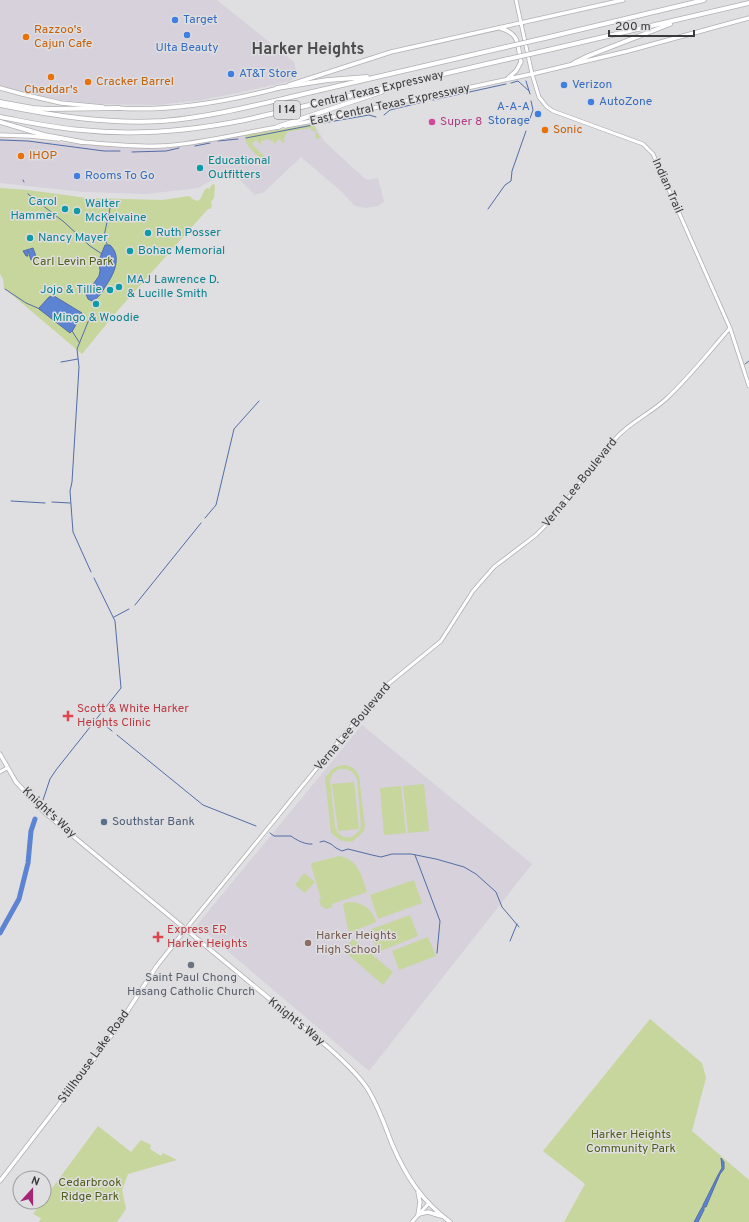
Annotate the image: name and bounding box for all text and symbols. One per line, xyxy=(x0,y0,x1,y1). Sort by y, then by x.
place label: Target xyxy=(183,12,218,28)
scale bar xyxy=(609,12,694,38)
marker: Target xyxy=(170,15,180,25)
text: 200 m xyxy=(615,19,651,35)
place label: Razzoo's Cajun Cafe xyxy=(34,22,92,52)
marker: Ulta Beauty xyxy=(182,30,192,40)
marker: Razzoo's Cajun Cafe xyxy=(21,32,31,42)
place label: Ulta Beauty xyxy=(155,40,219,56)
district label: Harker Heights xyxy=(252,40,365,60)
place label: AT&T Store xyxy=(239,66,297,82)
street label: Central Texas Expressway xyxy=(308,67,446,113)
marker: AT&T Store xyxy=(226,69,236,79)
marker: Cheddar's xyxy=(46,72,56,82)
place label: Cracker Barrel xyxy=(96,74,174,90)
marker: Cracker Barrel xyxy=(83,77,93,87)
place label: Verizon xyxy=(572,77,612,93)
street label: East Central Texas Expressway xyxy=(308,80,472,130)
marker: Verizon xyxy=(559,80,569,90)
place label: Cheddar's xyxy=(24,82,78,98)
place label: AutoZone xyxy=(599,94,652,110)
marker: AutoZone xyxy=(586,97,596,107)
place label: A-A-A Storage xyxy=(488,99,530,129)
road number: I 14 xyxy=(274,101,300,119)
marker: A-A-A Storage xyxy=(533,109,543,119)
place label: Super 8 xyxy=(440,114,482,130)
marker: Super 8 xyxy=(427,117,437,127)
place label: Sonic xyxy=(553,122,582,138)
marker: Sonic xyxy=(540,125,550,135)
place label: IHOP xyxy=(29,148,57,164)
marker: IHOP xyxy=(16,151,26,161)
place label: Educational Outfitters xyxy=(208,153,270,183)
street label: Indian Trail xyxy=(648,156,686,216)
marker: Educational Outfitters xyxy=(195,163,205,173)
place label: Rooms To Go xyxy=(85,168,155,184)
marker: Rooms To Go xyxy=(72,171,82,181)
place label: Carol Hammer xyxy=(11,194,57,224)
place label: Walter McKelvaine xyxy=(85,196,147,226)
marker: Carol Hammer xyxy=(60,204,70,214)
marker: Walter McKelvaine xyxy=(72,206,82,216)
place label: Ruth Posser xyxy=(156,225,221,241)
marker: Ruth Posser xyxy=(143,228,153,238)
place label: Nancy Mayer xyxy=(38,230,108,246)
marker: Nancy Mayer xyxy=(25,233,35,243)
place label: Bohac Memorial xyxy=(138,243,225,259)
marker: Bohac Memorial xyxy=(125,246,135,256)
park label: Carl Levin Park xyxy=(32,254,114,270)
place label: MAJ Lawrence D. & Lucille Smith xyxy=(127,272,219,302)
place label: Jojo & Tillie xyxy=(40,282,102,298)
marker: MAJ Lawrence D. & Lucille Smith xyxy=(114,282,124,292)
marker: Jojo & Tillie xyxy=(105,285,115,295)
marker: Mingo & Woodie xyxy=(91,299,101,309)
place label: Mingo & Woodie xyxy=(53,310,139,326)
street label: Verna Lee Boulevard xyxy=(539,435,621,531)
street label: Verna Lee Boulevard xyxy=(311,679,395,775)
place label: Scott & White Harker Heights Clinic xyxy=(77,701,189,731)
marker: Scott & White Harker Heights Clinic xyxy=(62,710,74,722)
street label: Knight's Way xyxy=(18,784,80,842)
place label: Southstar Bank xyxy=(112,814,195,830)
marker: Southstar Bank xyxy=(99,817,109,827)
place label: Express ER Harker Heights xyxy=(167,922,248,952)
place label: Harker Heights High School xyxy=(316,928,397,958)
marker: Express ER Harker Heights xyxy=(152,931,164,943)
marker: Harker Heights High School xyxy=(303,938,313,948)
marker: Saint Paul Chong Hasang Catholic Church xyxy=(186,960,196,970)
place label: Saint Paul Chong Hasang Catholic Church xyxy=(127,970,255,1000)
street label: Knight's Way xyxy=(264,994,328,1050)
street label: Stillhouse Lake Road xyxy=(55,1007,133,1107)
park label: Harker Heights Community Park xyxy=(586,1127,676,1157)
north arrow xyxy=(12,1170,52,1210)
text: N xyxy=(29,1174,41,1190)
park label: Cedarbrook Ridge Park xyxy=(58,1175,122,1205)

